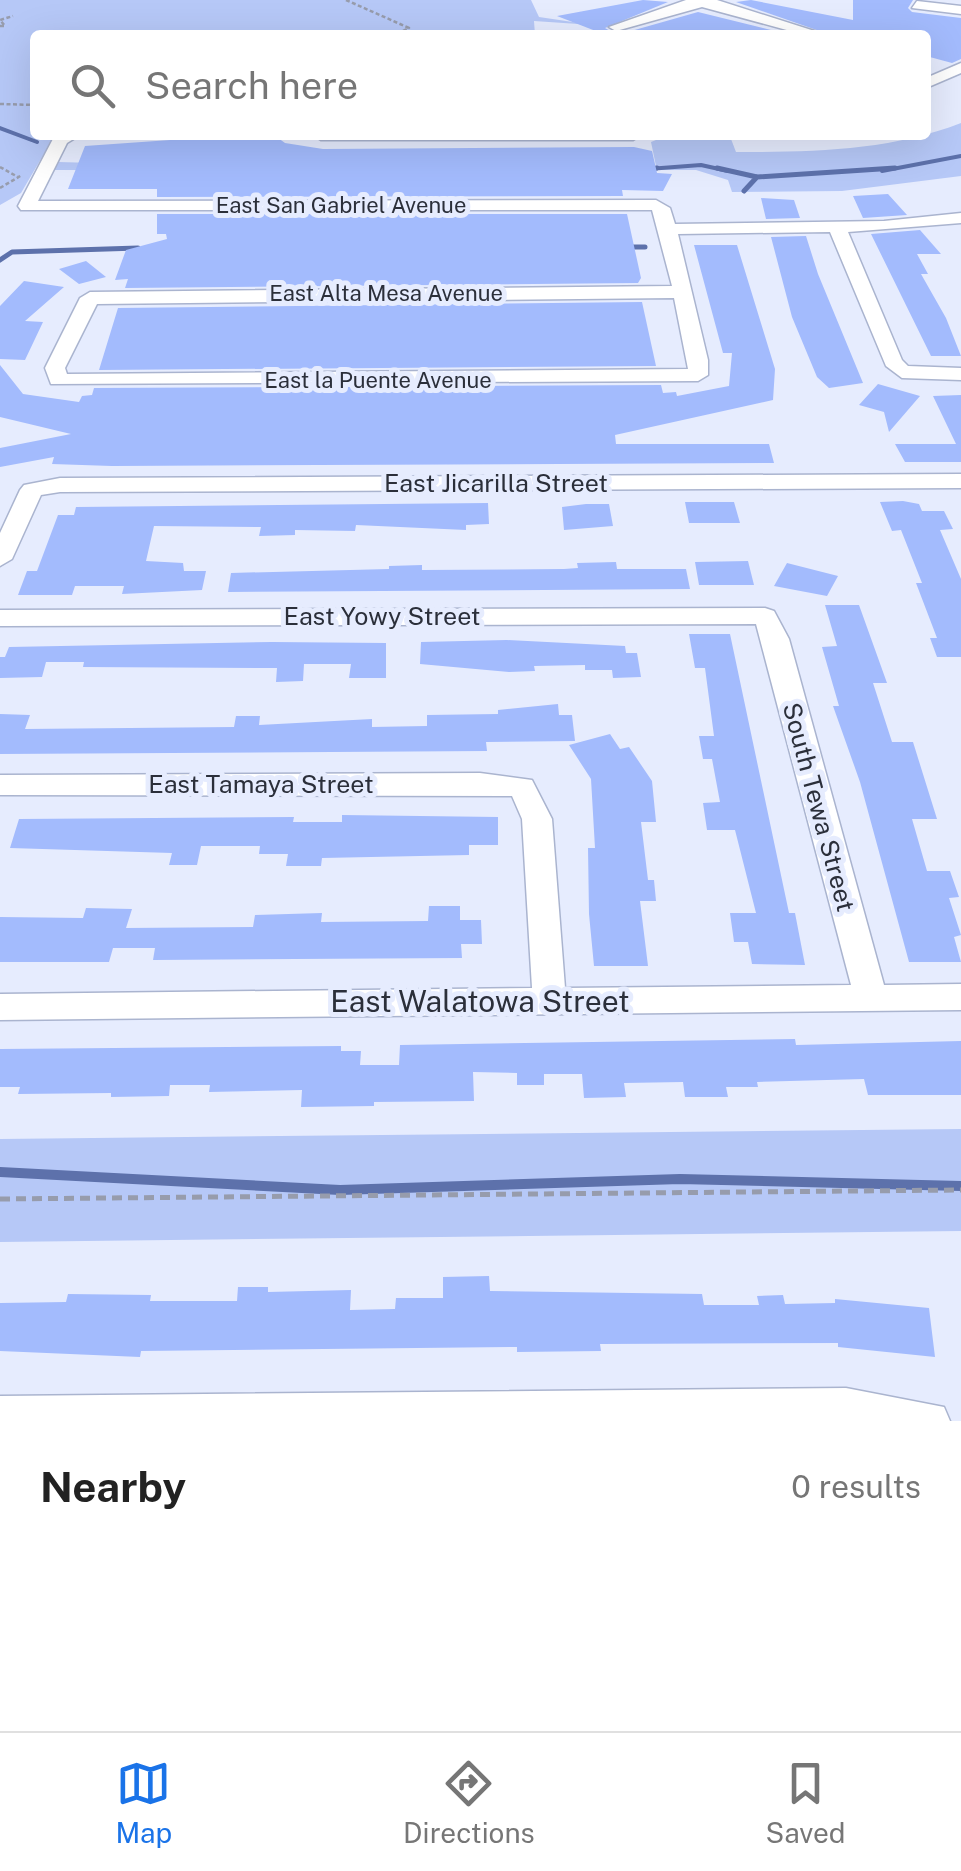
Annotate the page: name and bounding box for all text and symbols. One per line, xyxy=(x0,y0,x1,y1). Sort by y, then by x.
search box xyxy=(30,30,931,140)
icon: search xyxy=(65,58,120,113)
text: Search here xyxy=(145,63,358,108)
street label: East San Gabriel Avenue xyxy=(216,192,466,218)
street label: East Alta Mesa Avenue xyxy=(269,280,503,306)
street label: East la Puente Avenue xyxy=(264,367,492,393)
street label: East Jicarilla Street xyxy=(384,468,608,498)
street label: East Yowy Street xyxy=(284,601,480,631)
street label: South Tewa Street xyxy=(777,699,861,915)
street label: East Tamaya Street xyxy=(148,769,374,799)
street label: East Walatowa Street xyxy=(330,983,630,1019)
text: Nearby xyxy=(40,1462,186,1511)
text: 0 results xyxy=(791,1468,921,1505)
tab: Map xyxy=(115,1756,172,1849)
tab: Directions xyxy=(403,1756,535,1849)
tab: Saved xyxy=(765,1756,846,1849)

